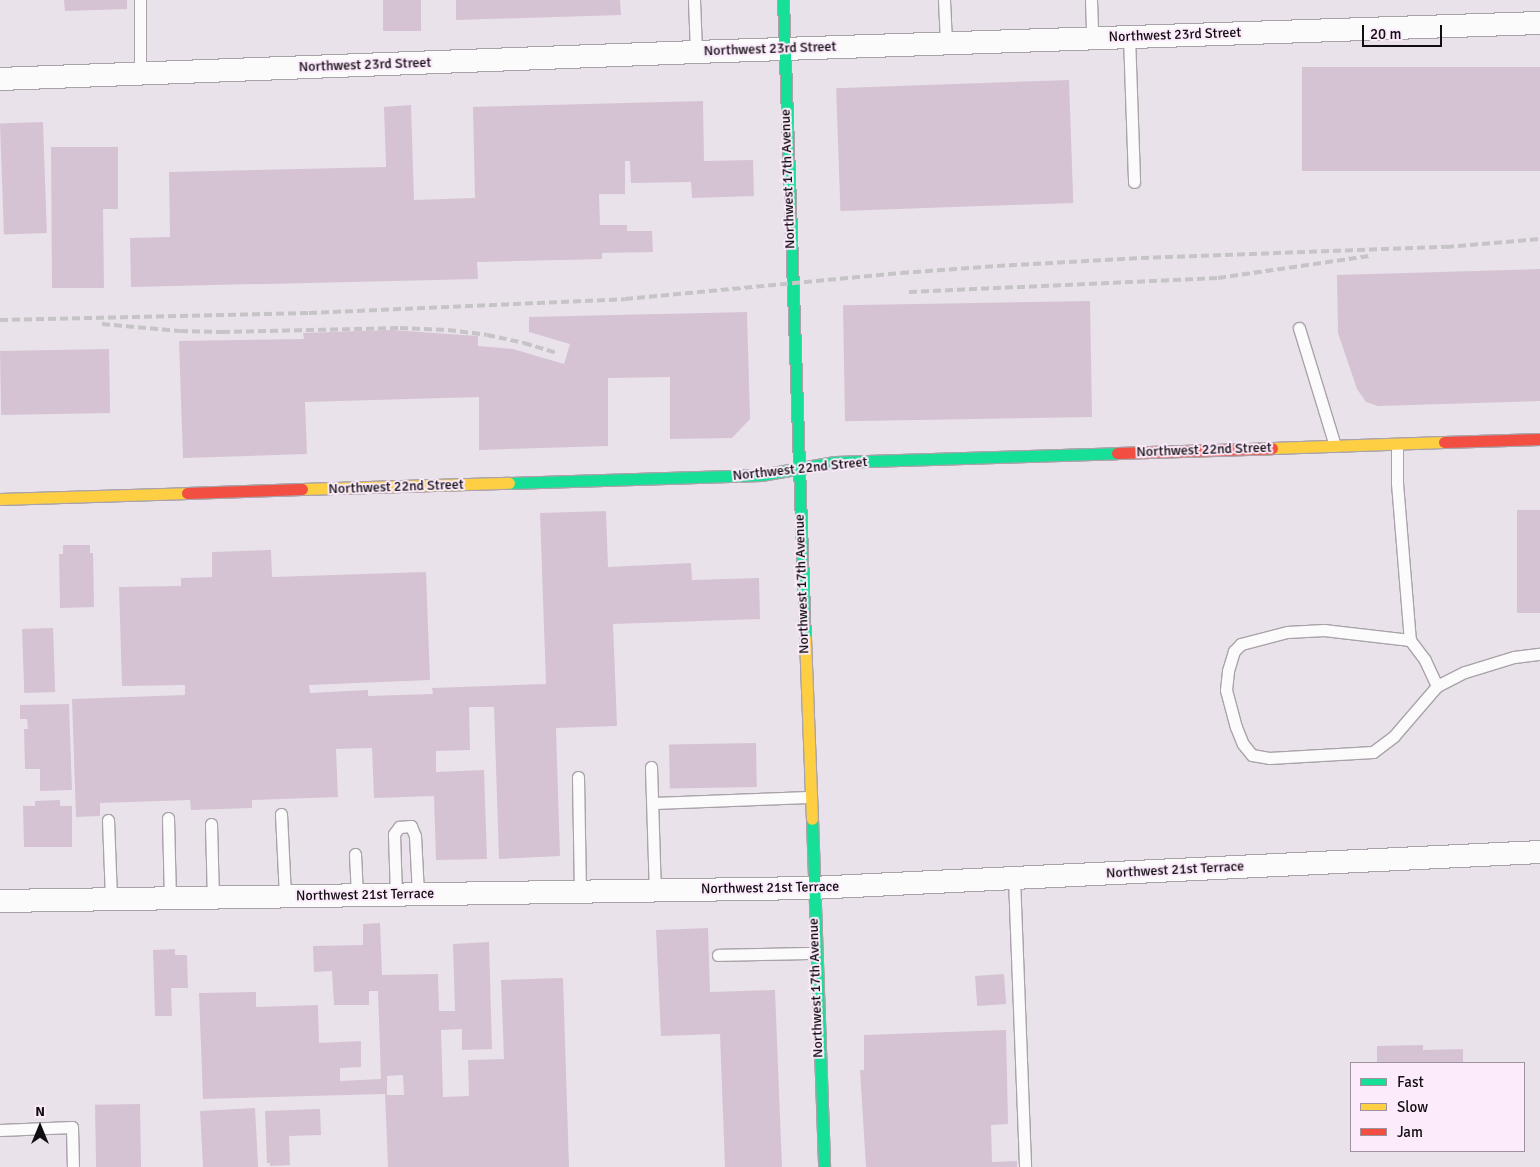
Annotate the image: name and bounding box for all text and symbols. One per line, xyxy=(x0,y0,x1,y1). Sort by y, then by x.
scale bar xyxy=(1365,15,1445,47)
street label: Northwest 23rd Street xyxy=(1108,24,1242,46)
text: 20 m xyxy=(1370,25,1401,43)
street label: Northwest 23rd Street xyxy=(703,38,837,60)
street label: Northwest 23rd Street xyxy=(298,54,432,76)
street label: Northwest 17th Avenue xyxy=(777,109,799,249)
street label: Northwest 22nd Street xyxy=(1136,439,1272,461)
street label: Northwest 22nd Street xyxy=(732,454,868,484)
street label: Northwest 22nd Street xyxy=(328,476,464,498)
street label: Northwest 17th Avenue xyxy=(791,514,813,654)
street label: Northwest 21st Terrace xyxy=(1106,858,1244,882)
street label: Northwest 21st Terrace xyxy=(701,878,839,898)
street label: Northwest 21st Terrace xyxy=(296,885,434,905)
street label: Northwest 17th Avenue xyxy=(805,918,827,1058)
legend xyxy=(1350,1062,1525,1152)
text: Fast xyxy=(1397,1073,1424,1091)
text: Slow xyxy=(1397,1098,1428,1116)
north arrow xyxy=(15,1102,65,1152)
text: N xyxy=(35,1103,45,1120)
text: Jam xyxy=(1397,1123,1423,1141)

